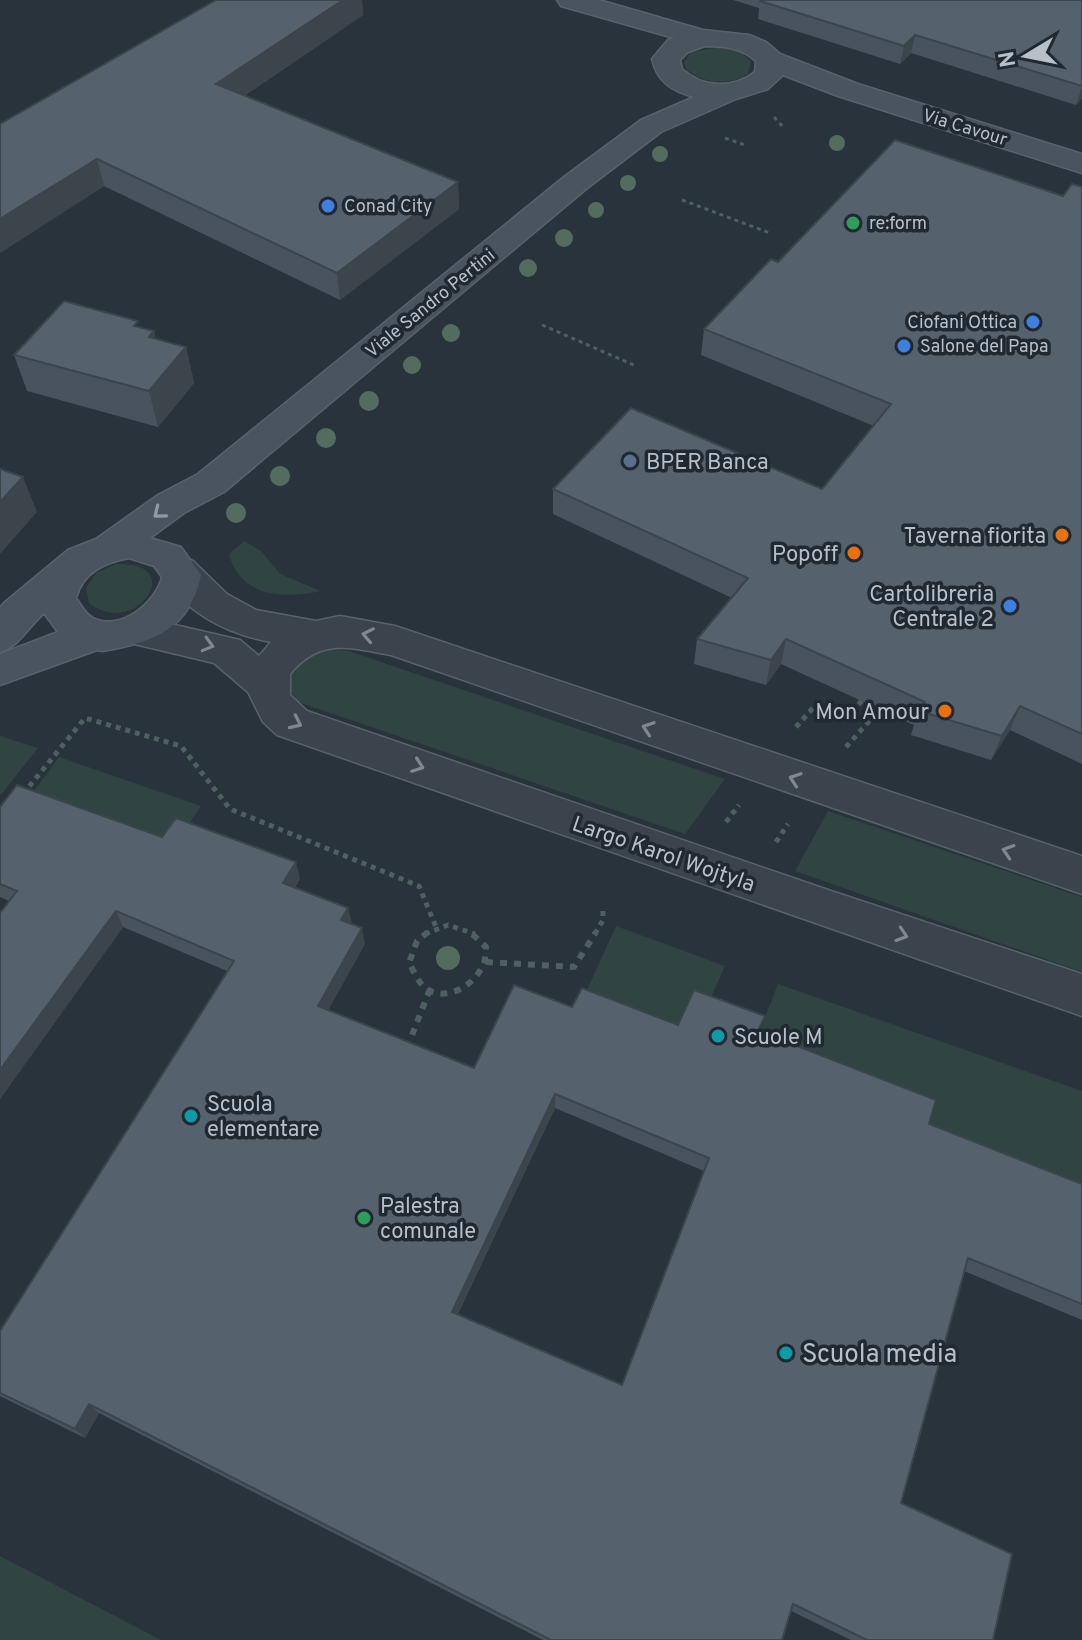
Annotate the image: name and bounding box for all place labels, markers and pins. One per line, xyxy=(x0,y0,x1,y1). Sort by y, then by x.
place label: Conad City xyxy=(344,196,432,219)
marker: Conad City xyxy=(319,197,337,215)
place label: re:form xyxy=(869,213,927,236)
marker: re:form xyxy=(844,214,862,232)
place label: Ciofani Ottica xyxy=(907,312,1017,335)
marker: Ciofani Ottica xyxy=(1024,313,1042,331)
place label: Salone del Papa xyxy=(920,336,1049,359)
marker: Salone del Papa xyxy=(895,337,913,355)
place label: BPER Banca xyxy=(646,450,769,477)
marker: BPER Banca xyxy=(621,452,639,470)
place label: Taverna fiorita xyxy=(903,524,1046,551)
marker: Taverna fiorita xyxy=(1053,526,1071,544)
place label: Popoff xyxy=(772,542,838,569)
marker: Popoff xyxy=(845,544,863,562)
place label: Cartolibreria Centrale 2 xyxy=(869,582,994,634)
marker: Cartolibreria Centrale 2 xyxy=(1001,597,1019,615)
place label: Mon Amour xyxy=(815,700,929,727)
marker: Mon Amour xyxy=(936,702,954,720)
place label: Scuole M xyxy=(734,1025,823,1052)
marker: Scuole M xyxy=(709,1027,727,1045)
place label: Scuola elementare xyxy=(207,1092,320,1144)
marker: Scuola elementare xyxy=(182,1107,200,1125)
place label: Palestra comunale xyxy=(380,1194,476,1246)
marker: Palestra comunale xyxy=(355,1209,373,1227)
place label: Scuola media xyxy=(802,1339,957,1372)
marker: Scuola media xyxy=(777,1344,795,1362)

